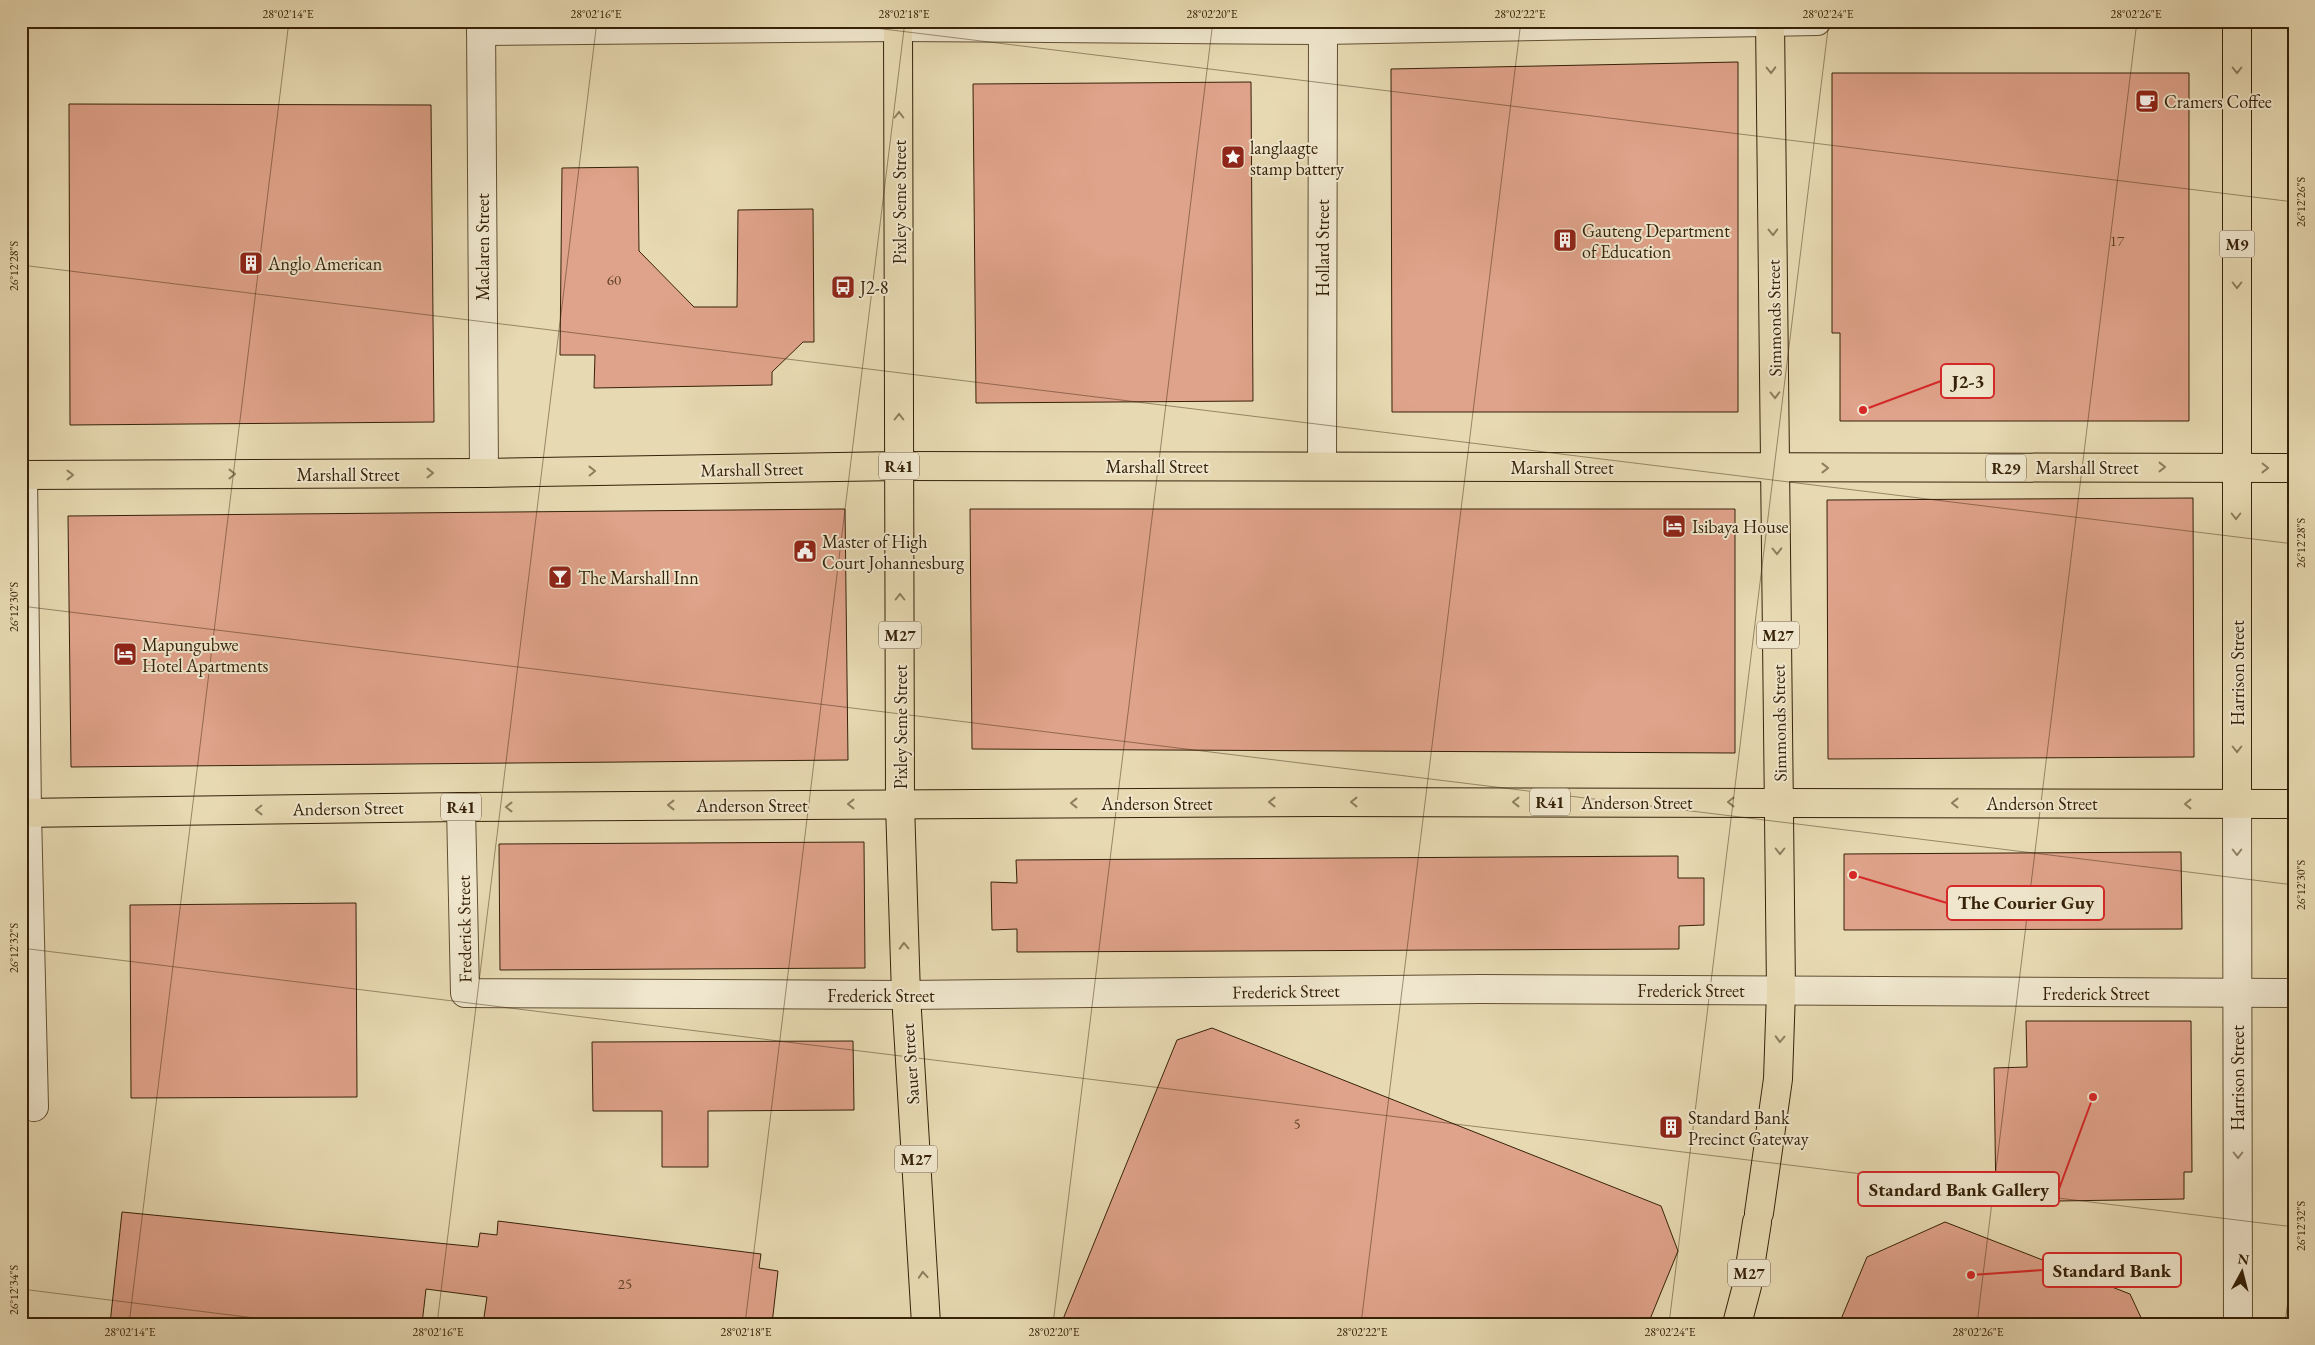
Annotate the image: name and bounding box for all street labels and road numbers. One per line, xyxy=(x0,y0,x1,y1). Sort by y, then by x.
street label: Pixley Seme Street xyxy=(888,139,911,264)
street label: Maclaren Street xyxy=(471,193,494,301)
street label: Hollard Street xyxy=(1311,199,1334,297)
road number: M9 xyxy=(2220,230,2254,258)
street label: Simmonds Street xyxy=(1761,259,1787,377)
road number: R41 xyxy=(879,452,919,480)
road number: R29 xyxy=(1986,454,2026,482)
street label: Marshall Street xyxy=(1105,455,1209,478)
street label: Marshall Street xyxy=(1510,456,1614,479)
street label: Marshall Street xyxy=(2035,456,2139,479)
street label: Marshall Street xyxy=(700,457,804,481)
street label: Marshall Street xyxy=(296,463,400,486)
street label: Harrison Street xyxy=(2226,620,2249,726)
road number: M27 xyxy=(879,622,921,648)
road number: M27 xyxy=(1757,622,1799,648)
street label: Pixley Seme Street xyxy=(889,664,912,789)
street label: Simmonds Street xyxy=(1766,664,1792,782)
road number: R41 xyxy=(1530,789,1570,816)
street label: Anderson Street xyxy=(1580,791,1693,814)
street label: Anderson Street xyxy=(1100,792,1213,815)
street label: Anderson Street xyxy=(1985,792,2098,815)
road number: R41 xyxy=(441,794,481,820)
street label: Anderson Street xyxy=(695,794,808,817)
street label: Anderson Street xyxy=(291,796,404,820)
street label: Frederick Street xyxy=(452,875,476,983)
street label: Frederick Street xyxy=(1232,979,1340,1003)
street label: Frederick Street xyxy=(1637,979,1745,1002)
street label: Frederick Street xyxy=(2042,982,2150,1005)
street label: Frederick Street xyxy=(827,984,935,1007)
street label: Sauer Street xyxy=(896,1022,924,1105)
street label: Harrison Street xyxy=(2226,1025,2249,1131)
road number: M27 xyxy=(895,1146,937,1172)
road number: M27 xyxy=(1728,1260,1770,1286)

